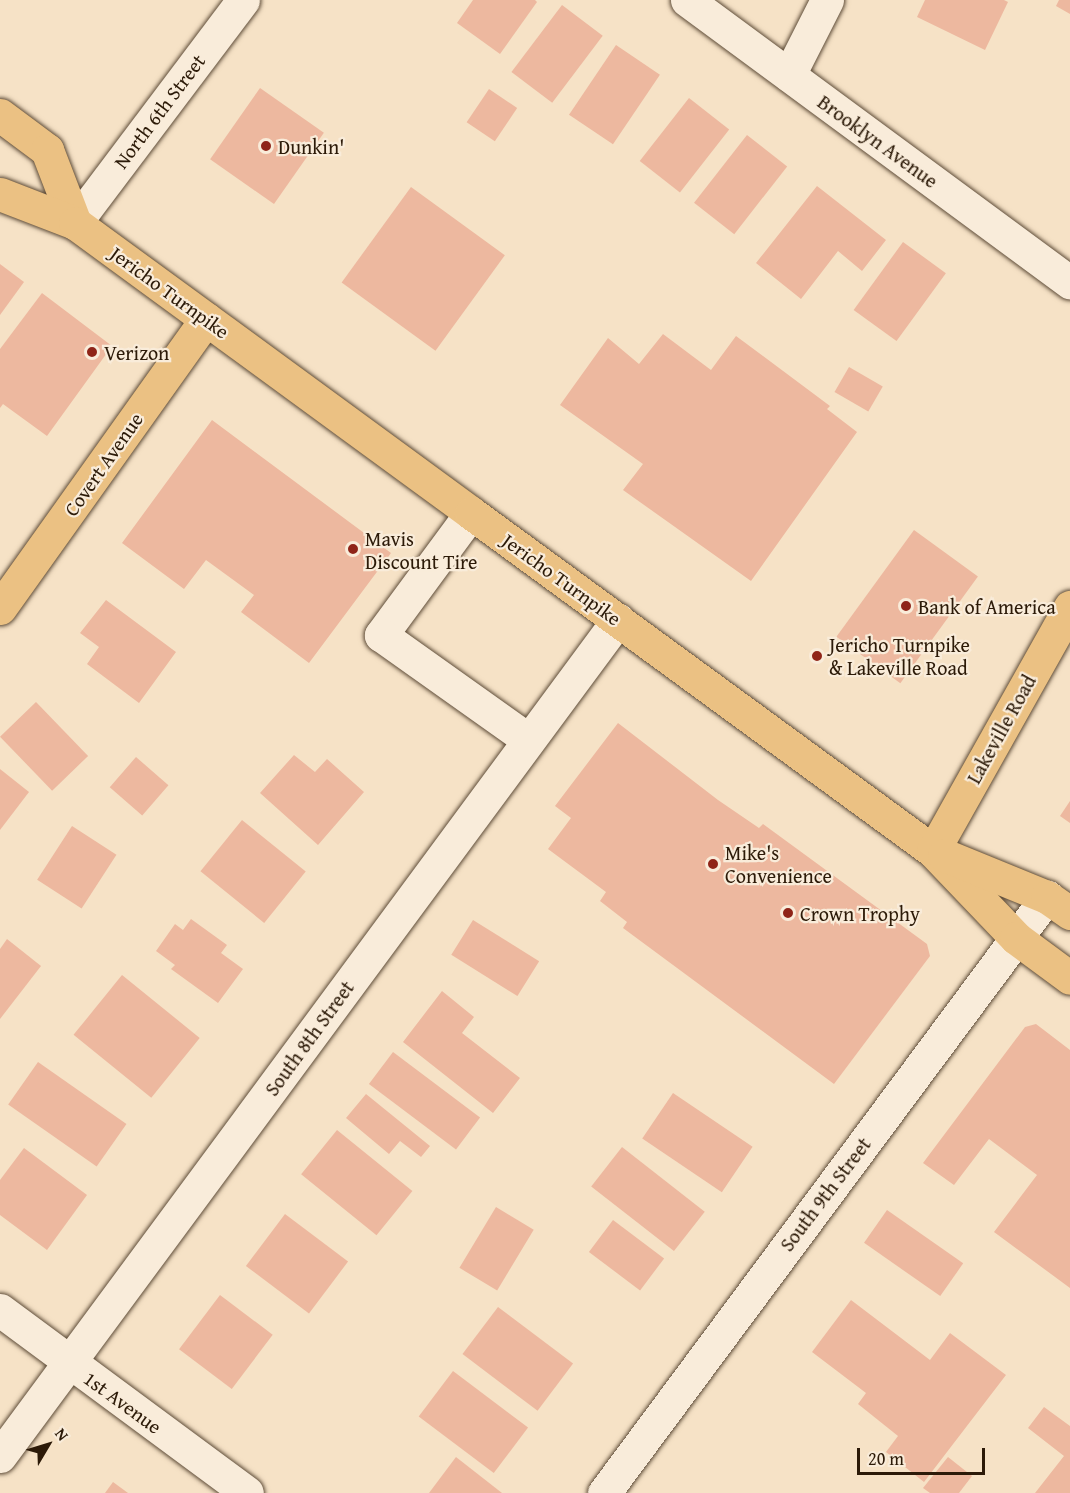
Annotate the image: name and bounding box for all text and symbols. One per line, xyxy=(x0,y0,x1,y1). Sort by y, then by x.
street label: North 6th Street xyxy=(108,49,210,173)
street label: Brooklyn Avenue xyxy=(813,89,943,193)
place label: Dunkin' xyxy=(278,134,344,158)
marker: Dunkin' xyxy=(259,139,273,153)
street label: Jericho Turnpike xyxy=(106,241,234,343)
place label: Verizon xyxy=(104,340,169,364)
marker: Verizon xyxy=(85,345,99,359)
street label: Covert Avenue xyxy=(59,408,147,520)
place label: Mavis Discount Tire xyxy=(365,526,477,573)
street label: Jericho Turnpike xyxy=(498,528,626,630)
marker: Mavis Discount Tire xyxy=(346,542,360,556)
place label: Bank of America xyxy=(918,594,1056,618)
marker: Bank of America xyxy=(899,599,913,613)
place label: Jericho Turnpike & Lakeville Road xyxy=(829,632,970,679)
marker: Jericho Turnpike & Lakeville Road xyxy=(810,649,824,663)
street label: Lakeville Road xyxy=(961,670,1041,788)
place label: Mike's Convenience xyxy=(725,840,832,887)
marker: Mike's Convenience xyxy=(706,857,720,871)
place label: Crown Trophy xyxy=(800,901,920,925)
marker: Crown Trophy xyxy=(781,906,795,920)
street label: South 8th Street xyxy=(259,976,359,1100)
street label: South 9th Street xyxy=(774,1132,876,1256)
street label: 1st Avenue xyxy=(79,1366,167,1438)
north arrow xyxy=(18,1415,78,1475)
text: N xyxy=(49,1422,75,1446)
scale bar xyxy=(860,1436,988,1474)
text: 20 m xyxy=(868,1445,904,1472)

